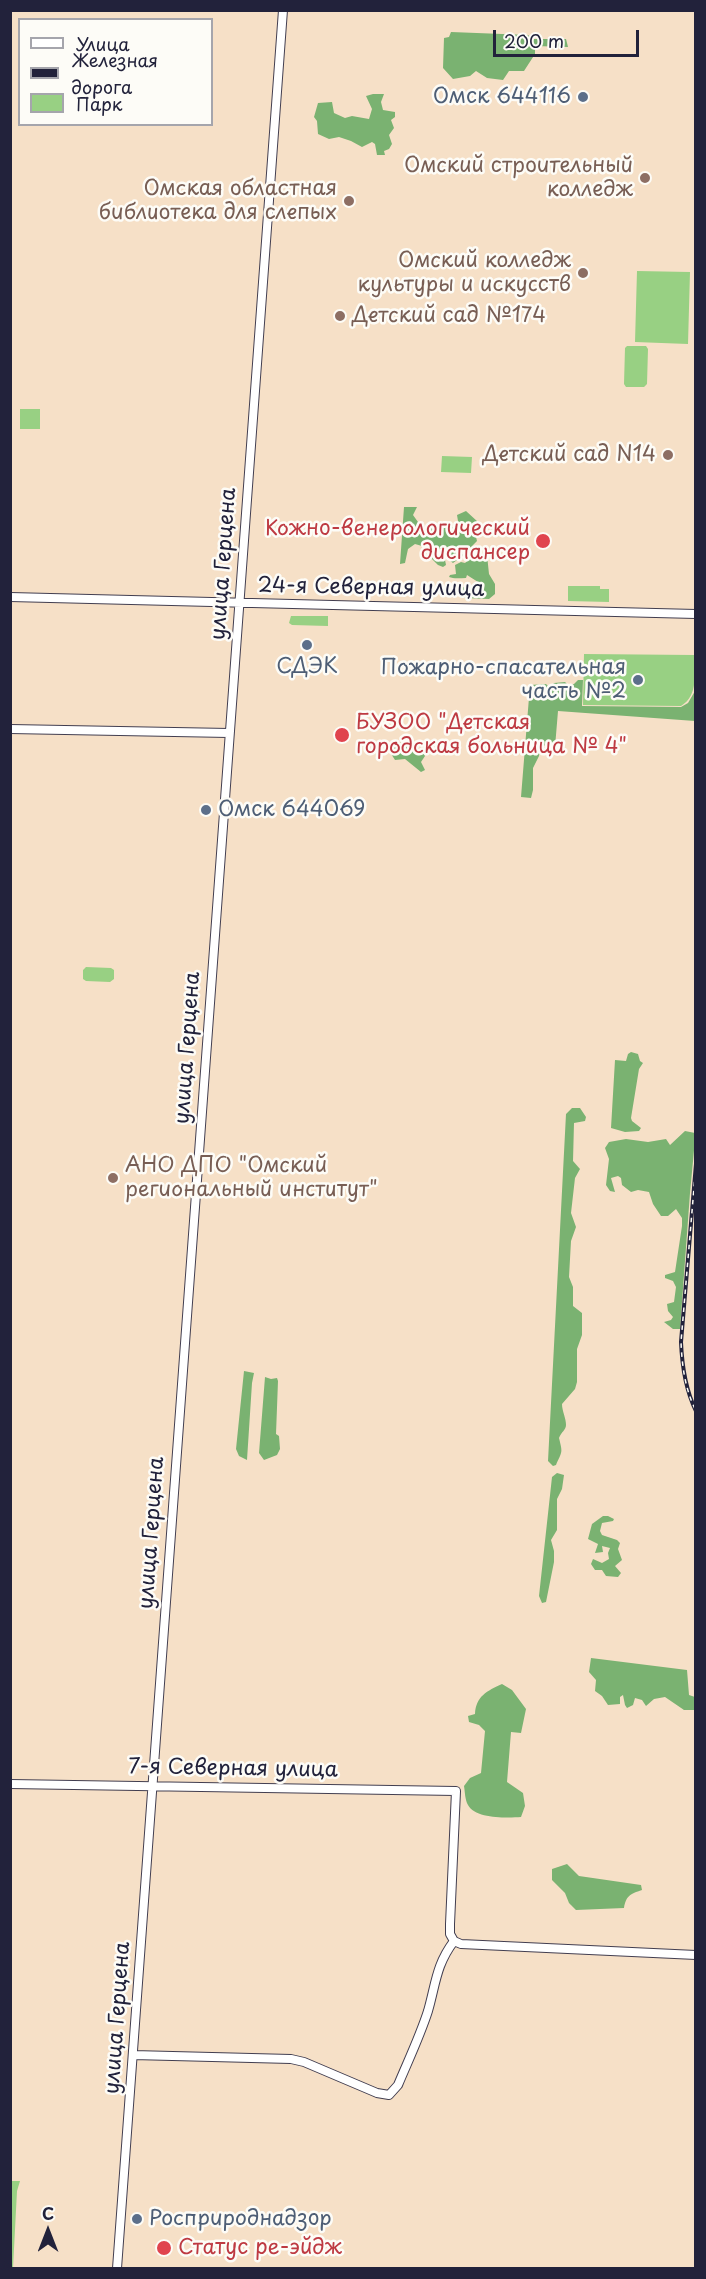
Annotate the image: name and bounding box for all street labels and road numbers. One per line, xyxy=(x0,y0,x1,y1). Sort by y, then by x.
street label: улица Герцена xyxy=(206,487,242,641)
street label: 24-я Северная улица xyxy=(258,573,484,603)
street label: улица Герцена xyxy=(170,971,206,1125)
street label: улица Герцена xyxy=(134,1456,170,1610)
street label: 7-я Северная улица xyxy=(128,1755,338,1783)
street label: улица Герцена xyxy=(100,1941,136,2095)

